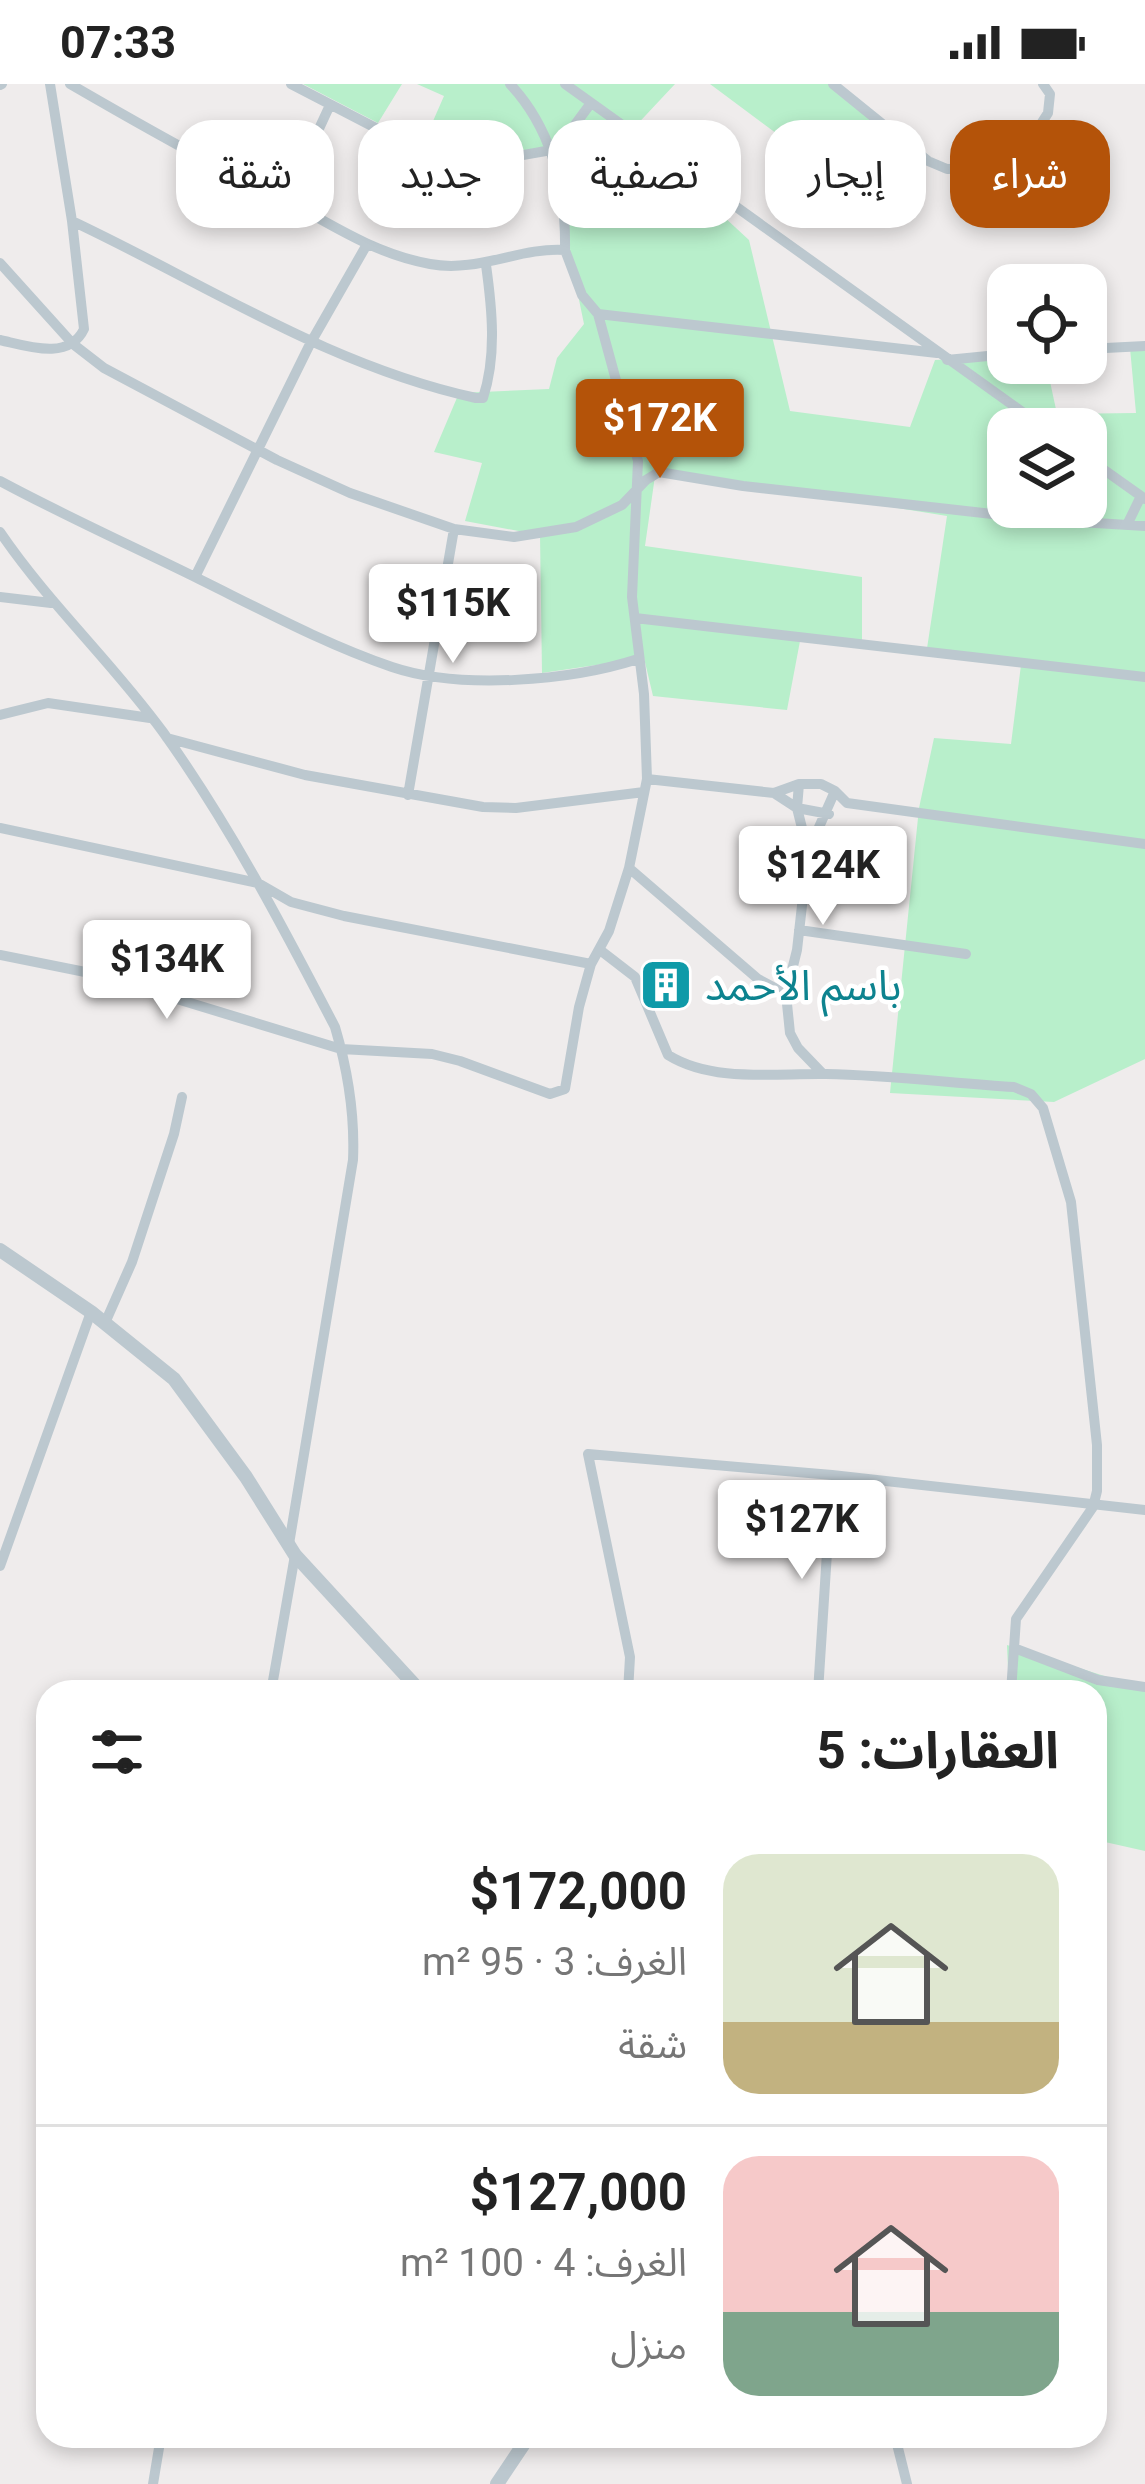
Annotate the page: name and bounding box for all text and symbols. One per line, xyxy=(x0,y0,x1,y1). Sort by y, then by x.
text: 07:33 xyxy=(60,16,176,69)
chip: شقة xyxy=(176,120,334,228)
chip: جديد xyxy=(358,120,524,228)
chip: تصفية xyxy=(548,120,741,228)
chip: إيجار xyxy=(765,120,926,228)
chip: شراء xyxy=(950,120,1110,228)
map controls xyxy=(987,264,1107,528)
button: locate xyxy=(987,264,1107,384)
pin: $172K xyxy=(576,379,744,481)
text: $172K xyxy=(603,395,717,441)
button: layers xyxy=(987,408,1107,528)
pin: $115K xyxy=(369,564,537,666)
text: $115K xyxy=(396,580,510,626)
pin: $124K xyxy=(739,826,907,928)
text: $124K xyxy=(766,842,880,888)
pin: $134K xyxy=(83,920,251,1022)
text: $134K xyxy=(110,936,224,982)
building icon: باسم الأحمد xyxy=(638,957,694,1013)
place label: باسم الأحمد xyxy=(705,961,901,1017)
pin: $127K xyxy=(718,1480,886,1582)
text: $127K xyxy=(745,1496,859,1542)
icon: filters xyxy=(84,1719,150,1785)
text: العقارات: 5 xyxy=(817,1721,1059,1780)
text: $172,000 xyxy=(470,1862,687,1921)
icon: home xyxy=(819,1902,963,2046)
text: الغرف: 3 · 95 m² xyxy=(422,1939,687,1985)
text: شقة xyxy=(618,2022,687,2068)
text: $127,000 xyxy=(470,2163,687,2222)
icon: home xyxy=(819,2204,963,2348)
text: الغرف: 4 · 100 m² xyxy=(400,2240,687,2286)
text: منزل xyxy=(611,2323,687,2369)

